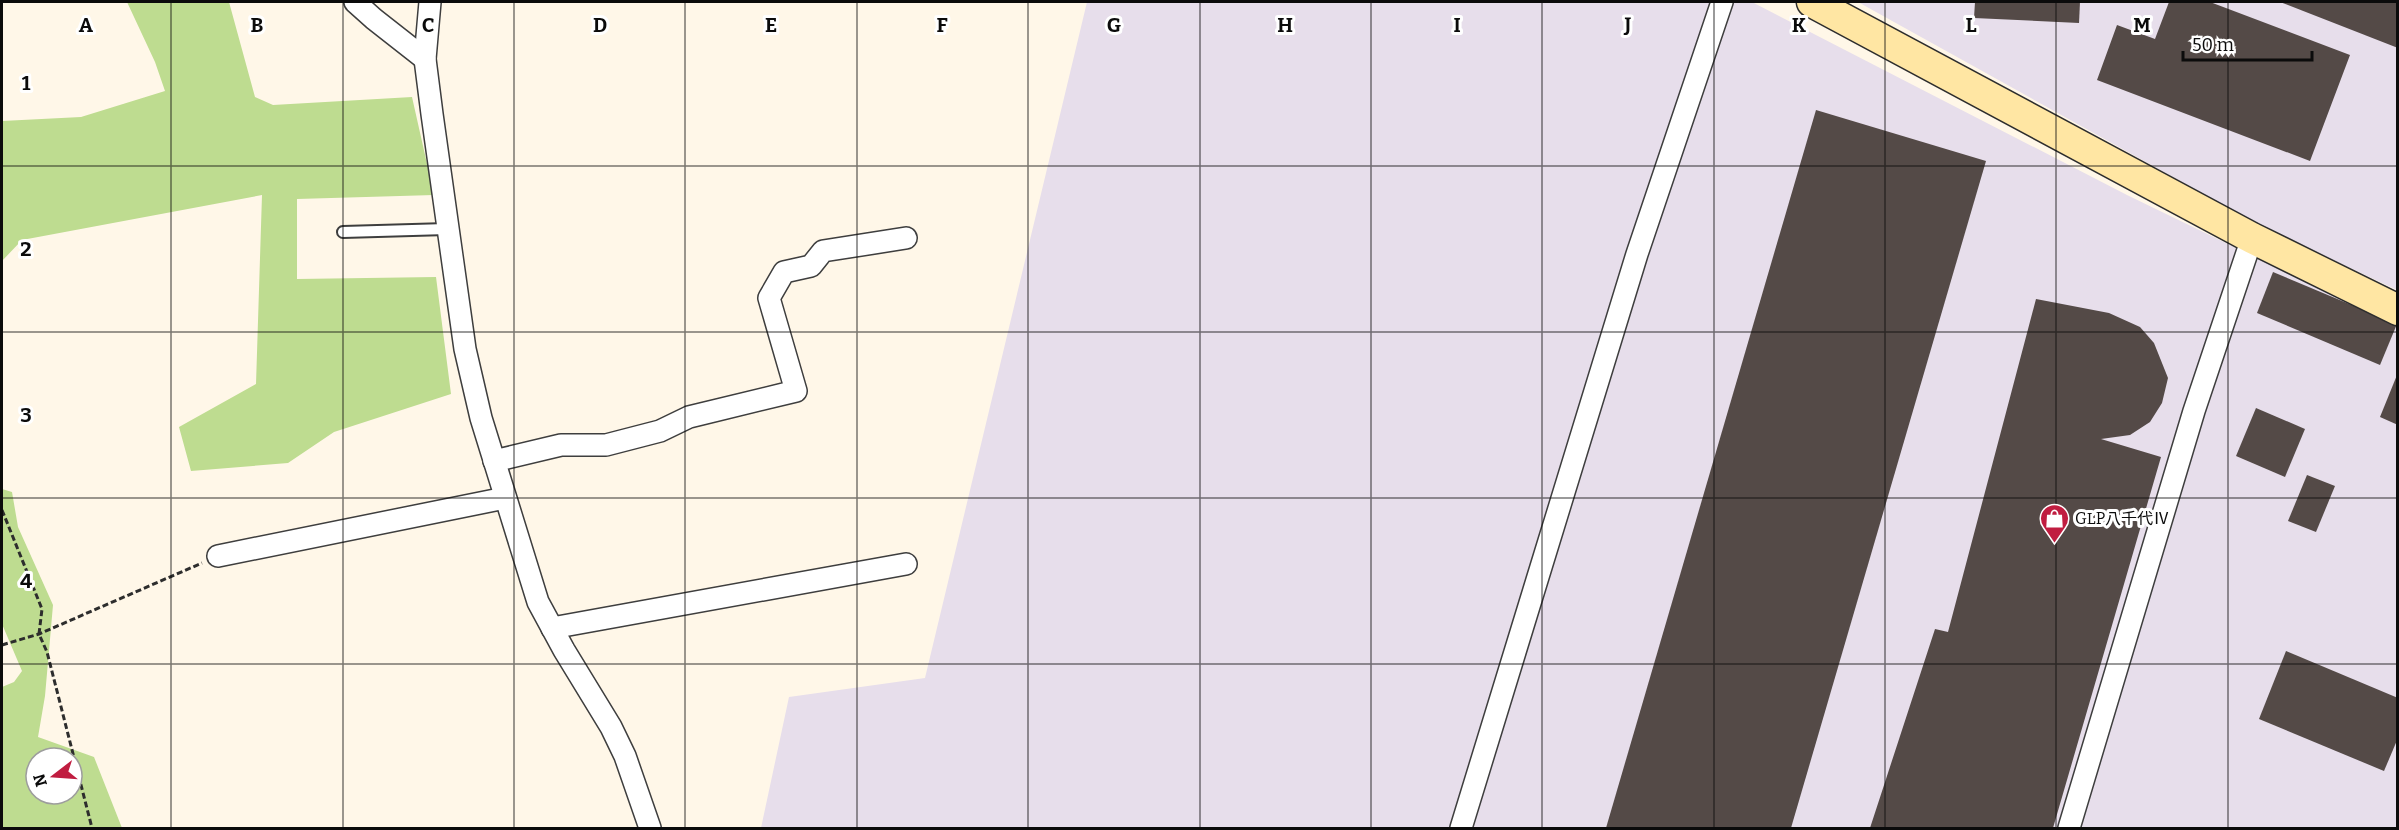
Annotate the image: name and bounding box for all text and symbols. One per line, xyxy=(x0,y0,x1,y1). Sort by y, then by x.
text: A xyxy=(79,13,94,37)
text: B xyxy=(251,13,264,37)
text: C xyxy=(422,13,434,37)
text: D xyxy=(593,13,607,37)
text: E xyxy=(765,13,777,37)
text: F xyxy=(936,13,948,37)
text: G xyxy=(1107,13,1121,37)
text: H xyxy=(1277,13,1293,37)
text: I xyxy=(1453,13,1461,37)
text: J xyxy=(1624,13,1632,37)
text: K xyxy=(1792,13,1807,37)
text: L xyxy=(1965,13,1977,37)
text: M xyxy=(2133,13,2151,37)
scale bar xyxy=(2183,24,2312,62)
text: 50 m xyxy=(2192,34,2234,56)
text: 1 xyxy=(22,71,31,95)
text: 2 xyxy=(20,237,32,261)
text: 3 xyxy=(20,403,32,427)
shop icon: GLP八千代Ⅳ xyxy=(2038,502,2070,544)
place label: GLP八千代Ⅳ xyxy=(2075,509,2169,528)
text: 4 xyxy=(20,569,32,593)
north arrow xyxy=(24,746,84,806)
text: N xyxy=(29,772,51,789)

